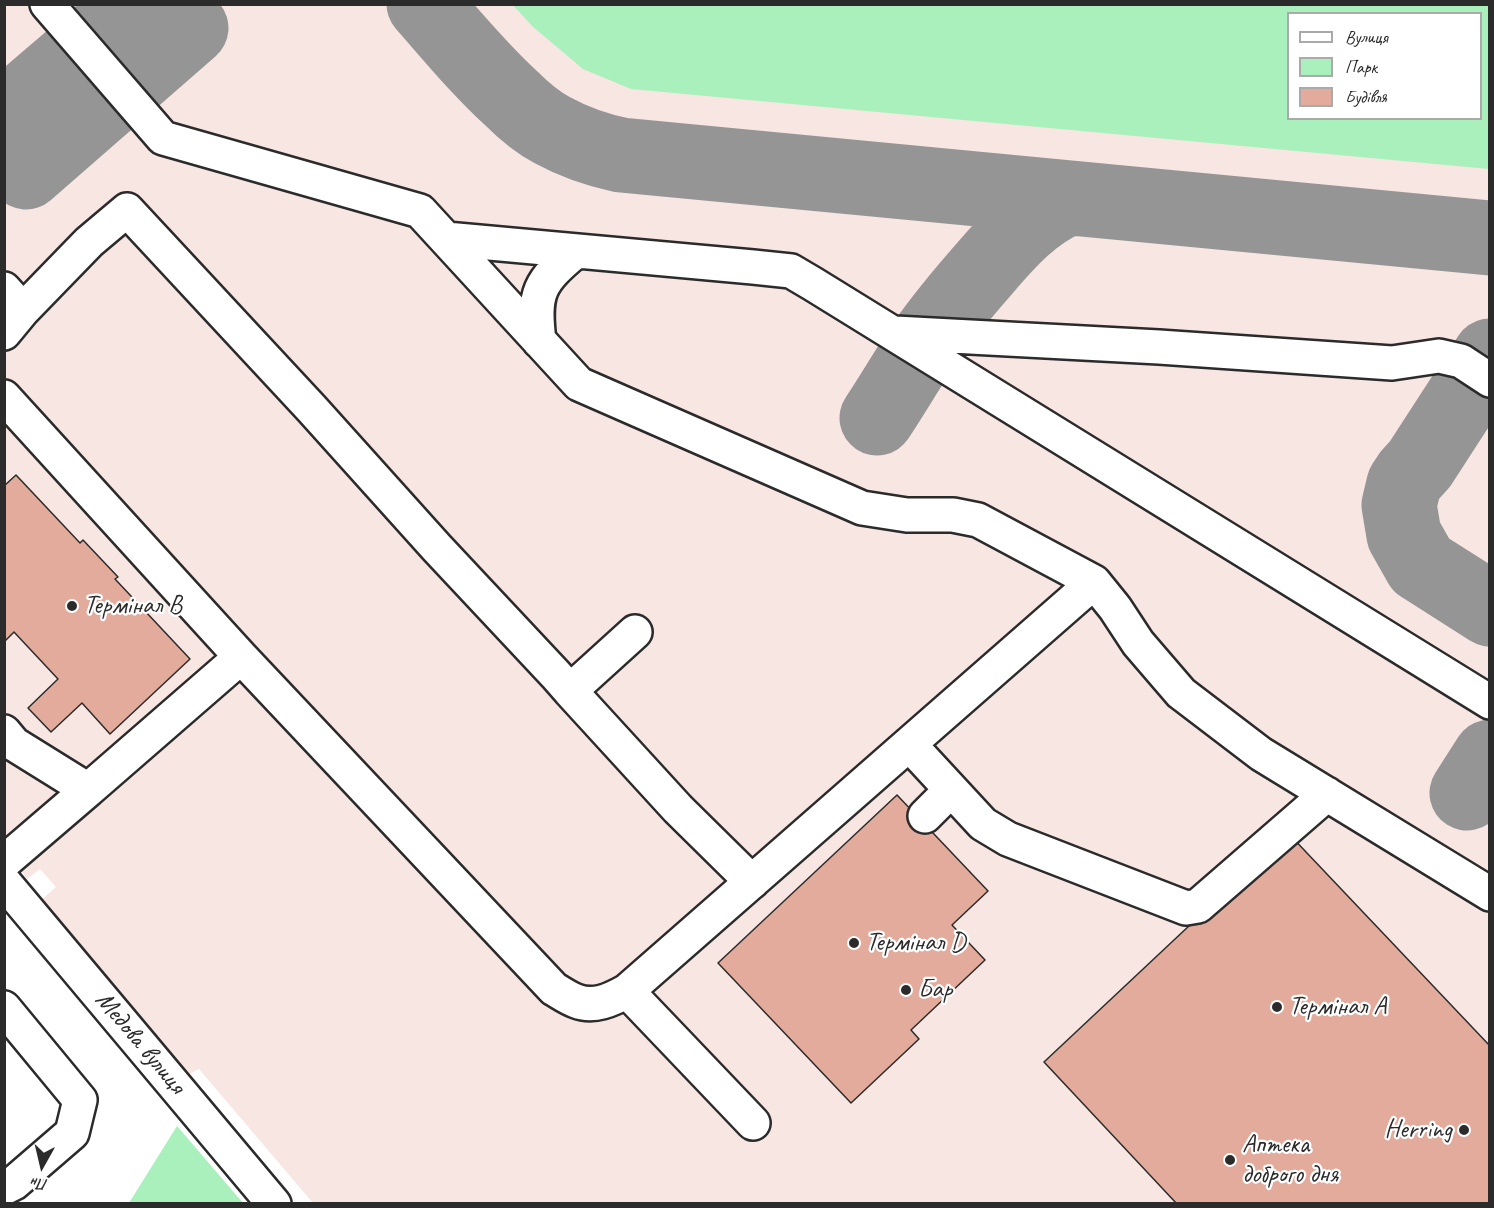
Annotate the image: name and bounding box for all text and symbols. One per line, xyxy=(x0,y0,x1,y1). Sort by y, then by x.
legend xyxy=(1287,12,1482,120)
text: Вулиця xyxy=(1345,26,1388,48)
text: Парк xyxy=(1345,56,1377,78)
text: Будівля xyxy=(1345,86,1387,108)
place label: Термінал B xyxy=(84,590,182,622)
marker: Термінал B xyxy=(65,599,79,613)
place label: Термінал D xyxy=(866,927,965,959)
marker: Термінал D xyxy=(847,936,861,950)
place label: Бар xyxy=(918,974,952,1006)
marker: Бар xyxy=(899,983,913,997)
street label: Медова вулиця xyxy=(88,985,192,1101)
place label: Термінал А xyxy=(1289,991,1386,1023)
marker: Термінал А xyxy=(1270,1000,1284,1014)
place label: Herring xyxy=(1384,1114,1452,1146)
marker: Herring xyxy=(1457,1123,1471,1137)
place label: Аптека доброго дня xyxy=(1242,1129,1338,1190)
north arrow xyxy=(12,1136,72,1196)
marker: Аптека доброго дня xyxy=(1223,1153,1237,1167)
text: Пн xyxy=(30,1173,49,1195)

